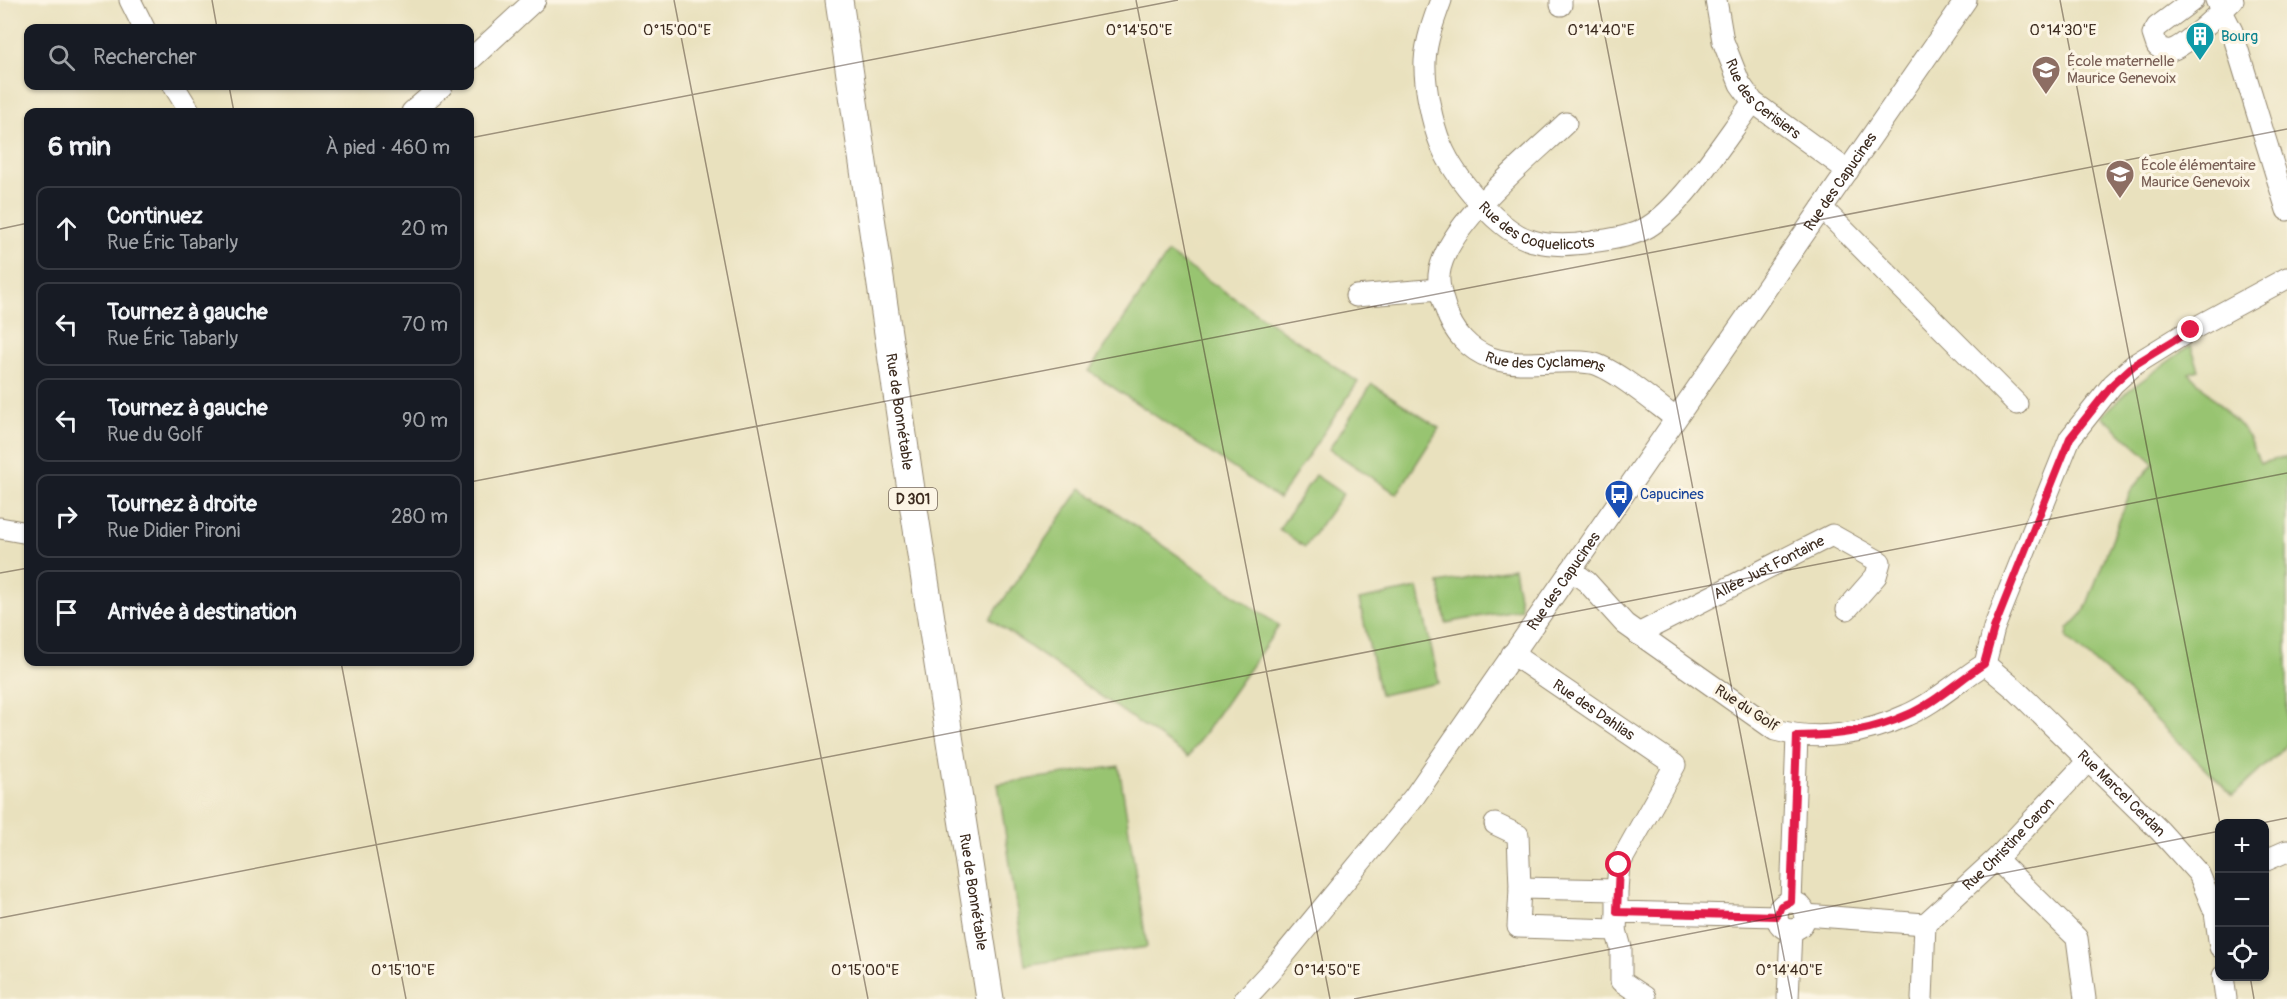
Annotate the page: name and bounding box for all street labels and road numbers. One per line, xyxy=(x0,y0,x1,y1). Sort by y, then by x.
street label: Rue des Cerisiers xyxy=(1721,56,1804,144)
street label: Rue des Capucines xyxy=(1800,129,1881,235)
street label: Rue des Coquelicots xyxy=(1474,198,1596,255)
street label: Rue des Cyclamens xyxy=(1482,348,1609,377)
street label: Rue de Bonnétable xyxy=(881,352,917,472)
road number: D 301 xyxy=(889,488,937,510)
street label: Rue des Capucines xyxy=(1523,528,1605,634)
street label: Allée Just Fontaine xyxy=(1710,531,1828,604)
street label: Rue des Dahlias xyxy=(1549,675,1638,745)
street label: Rue du Golf xyxy=(1711,681,1782,736)
street label: Rue Marcel Cerdan xyxy=(2073,746,2169,841)
street label: Rue Christine Caron xyxy=(1959,794,2059,895)
street label: Rue de Bonnétable xyxy=(954,832,991,952)

